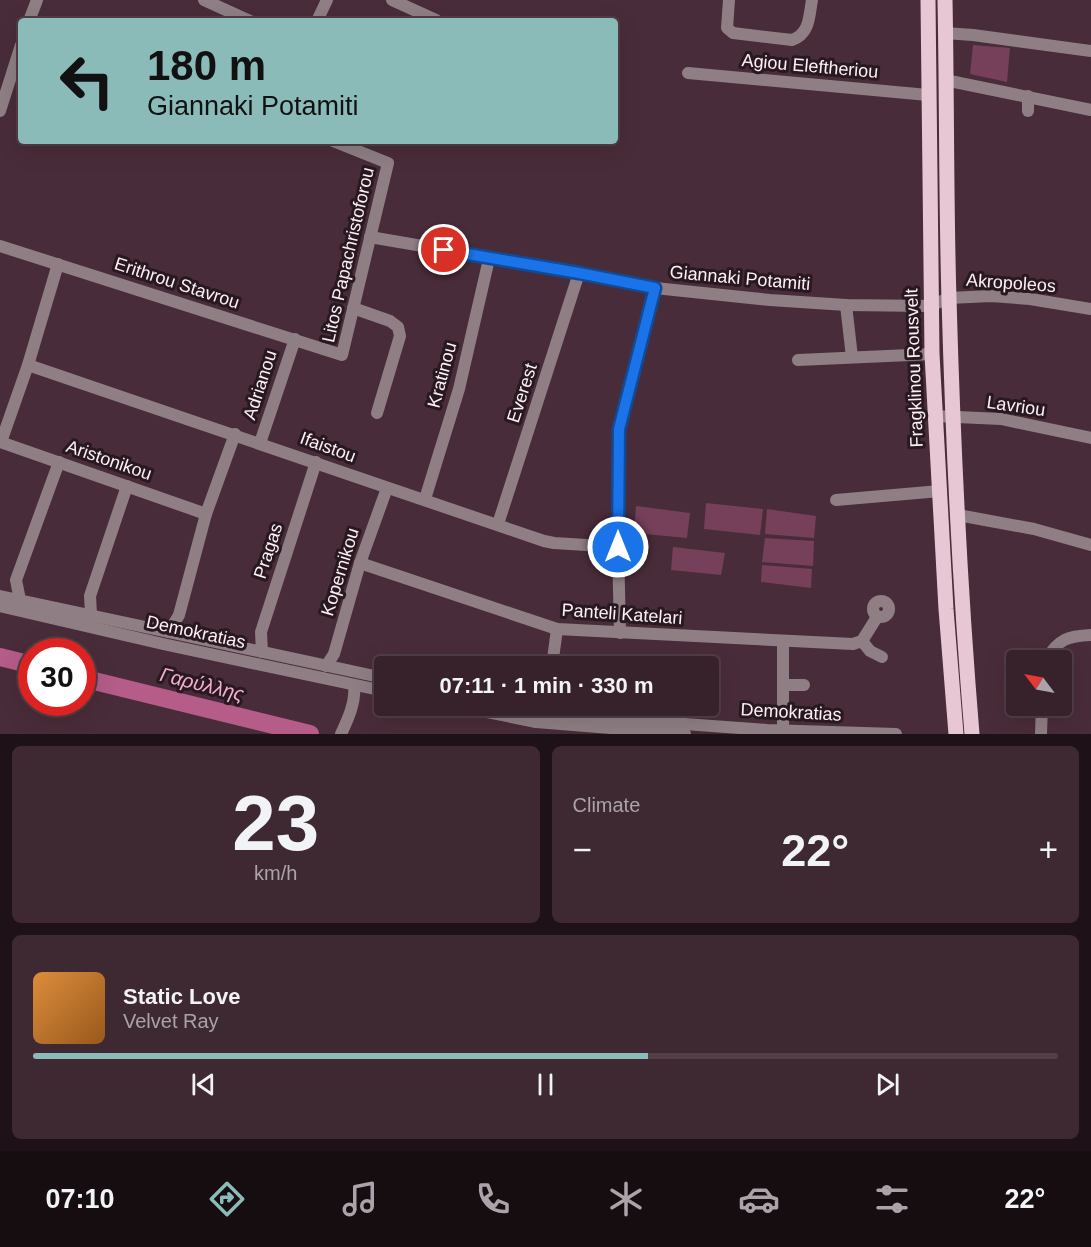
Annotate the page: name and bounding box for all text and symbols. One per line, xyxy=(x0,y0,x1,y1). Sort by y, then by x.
icon: left xyxy=(48,42,126,120)
text: 180 m xyxy=(147,42,266,89)
street label: Agiou Eleftheriou xyxy=(741,50,879,82)
text: Giannaki Potamiti xyxy=(147,91,359,121)
street label: Litos Papachristoforou xyxy=(318,165,378,345)
pin xyxy=(418,224,469,275)
icon: arrive xyxy=(427,233,460,266)
street label: Erithrou Stavrou xyxy=(112,253,242,313)
street label: Giannaki Potamiti xyxy=(669,262,811,294)
street label: Akropoleos xyxy=(965,270,1057,296)
street label: Fragklinou Rousvelt xyxy=(901,288,927,448)
street label: Kratinou xyxy=(424,340,460,410)
street label: Adrianou xyxy=(239,348,281,422)
street label: Everest xyxy=(503,361,541,425)
street label: Lavriou xyxy=(985,392,1047,420)
street label: Ifaistou xyxy=(297,428,359,466)
street label: Aristonikou xyxy=(64,436,154,484)
position arrow xyxy=(586,515,650,579)
street label: Pragas xyxy=(250,521,286,581)
street label: Kopernikou xyxy=(317,526,363,618)
street label: Panteli Katelari xyxy=(561,600,683,628)
street label: Demokratias xyxy=(145,612,247,652)
speed limit sign: 30 xyxy=(18,638,96,716)
north arrow xyxy=(1006,650,1072,716)
map controls xyxy=(1006,650,1072,716)
water label: Γαρύλλης xyxy=(158,663,247,705)
text: 07:11 · 1 min · 330 m xyxy=(440,673,654,698)
street label: Demokratias xyxy=(740,699,842,725)
text: 23 xyxy=(232,779,319,867)
text: Climate xyxy=(573,794,640,816)
text: 22° xyxy=(781,825,849,876)
text: − xyxy=(573,831,592,868)
text: + xyxy=(1039,831,1058,868)
text: km/h xyxy=(254,862,297,884)
text: Static Love xyxy=(123,984,240,1009)
text: Velvet Ray xyxy=(123,1010,219,1032)
icon: previous xyxy=(187,1068,220,1101)
icon: pause xyxy=(529,1068,562,1101)
icon: next xyxy=(871,1068,904,1101)
icon: directions xyxy=(206,1178,248,1220)
icon: music xyxy=(339,1178,381,1220)
icon: phone xyxy=(472,1178,514,1220)
icon: climate xyxy=(605,1178,647,1220)
icon: car xyxy=(738,1178,780,1220)
icon: filters xyxy=(871,1178,913,1220)
text: 07:10 xyxy=(46,1184,115,1214)
text: 22° xyxy=(1005,1184,1045,1214)

